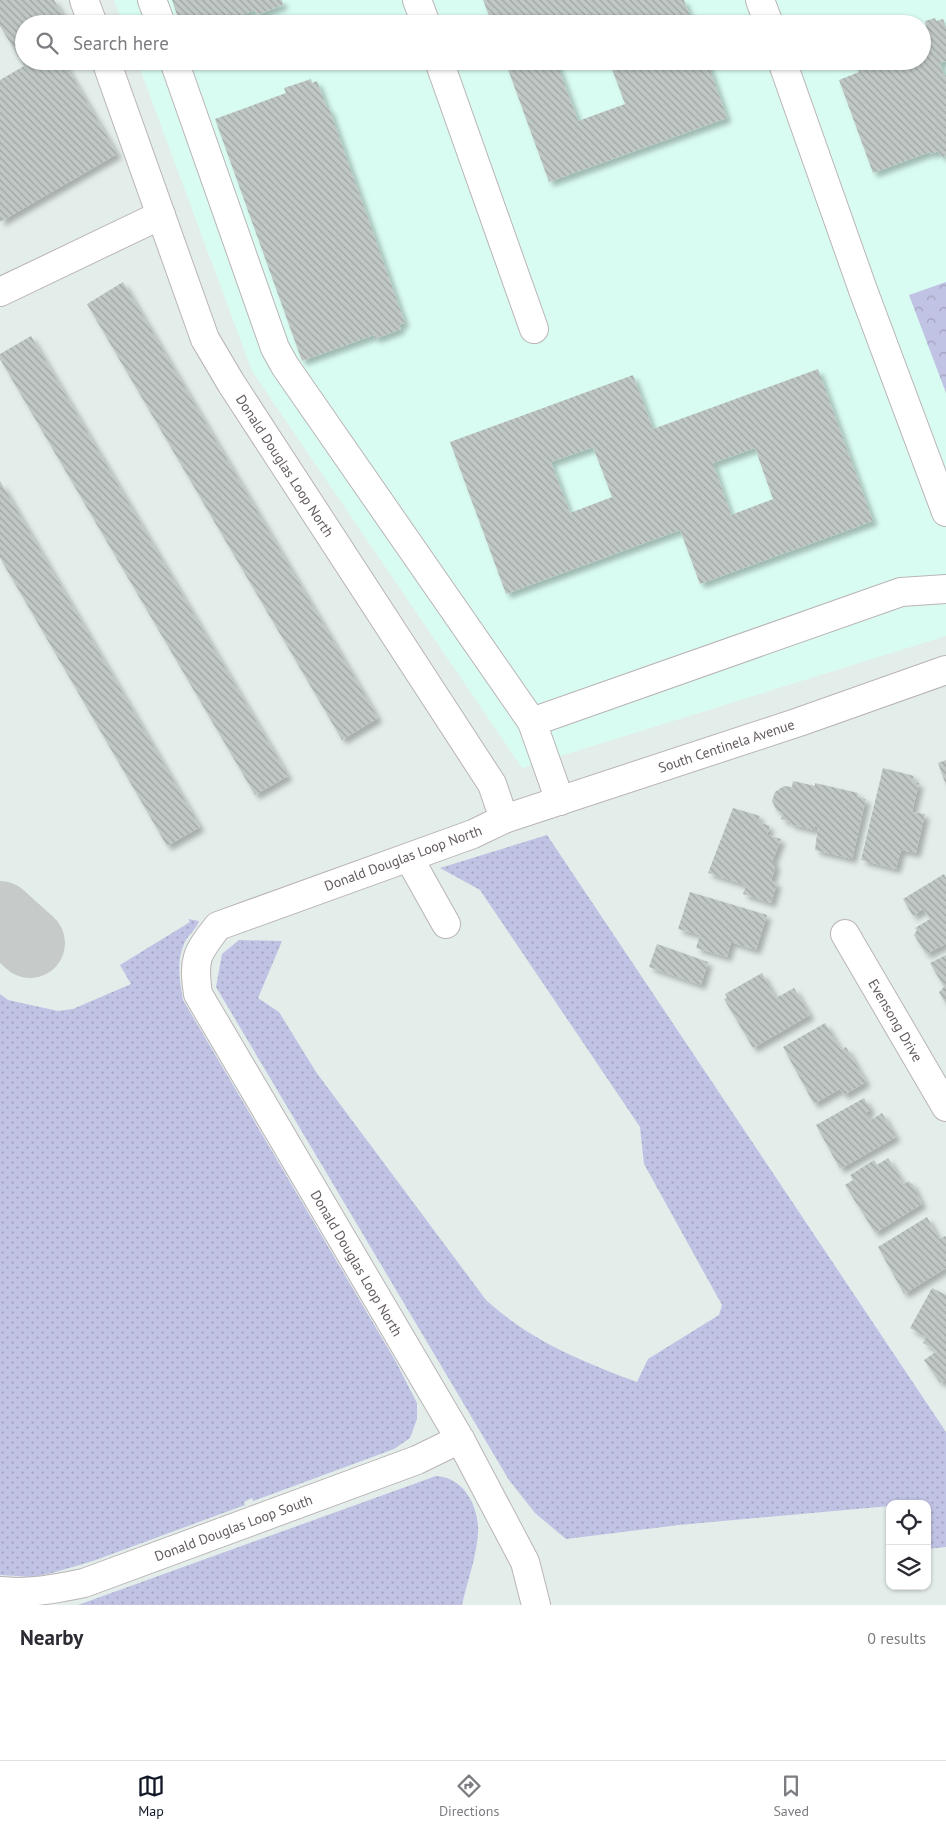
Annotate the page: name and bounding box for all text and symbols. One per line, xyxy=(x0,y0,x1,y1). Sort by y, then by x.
search box xyxy=(15,15,931,70)
icon: search xyxy=(33,29,61,57)
text: Search here xyxy=(73,31,169,55)
street label: Donald Douglas Loop North xyxy=(232,391,338,540)
street label: South Centinela Avenue xyxy=(656,715,797,777)
street label: Donald Douglas Loop North xyxy=(322,821,484,895)
street label: Evensong Drive xyxy=(864,976,927,1065)
street label: Donald Douglas Loop North xyxy=(307,1187,407,1340)
street label: Donald Douglas Loop South xyxy=(152,1490,315,1565)
map controls xyxy=(886,1500,931,1590)
button: locate xyxy=(886,1500,931,1545)
button: layers xyxy=(886,1545,931,1590)
text: Nearby xyxy=(20,1624,83,1651)
text: 0 results xyxy=(867,1628,926,1648)
tab: Map xyxy=(137,1772,165,1820)
tab: Directions xyxy=(439,1772,499,1820)
tab: Saved xyxy=(773,1772,809,1820)

